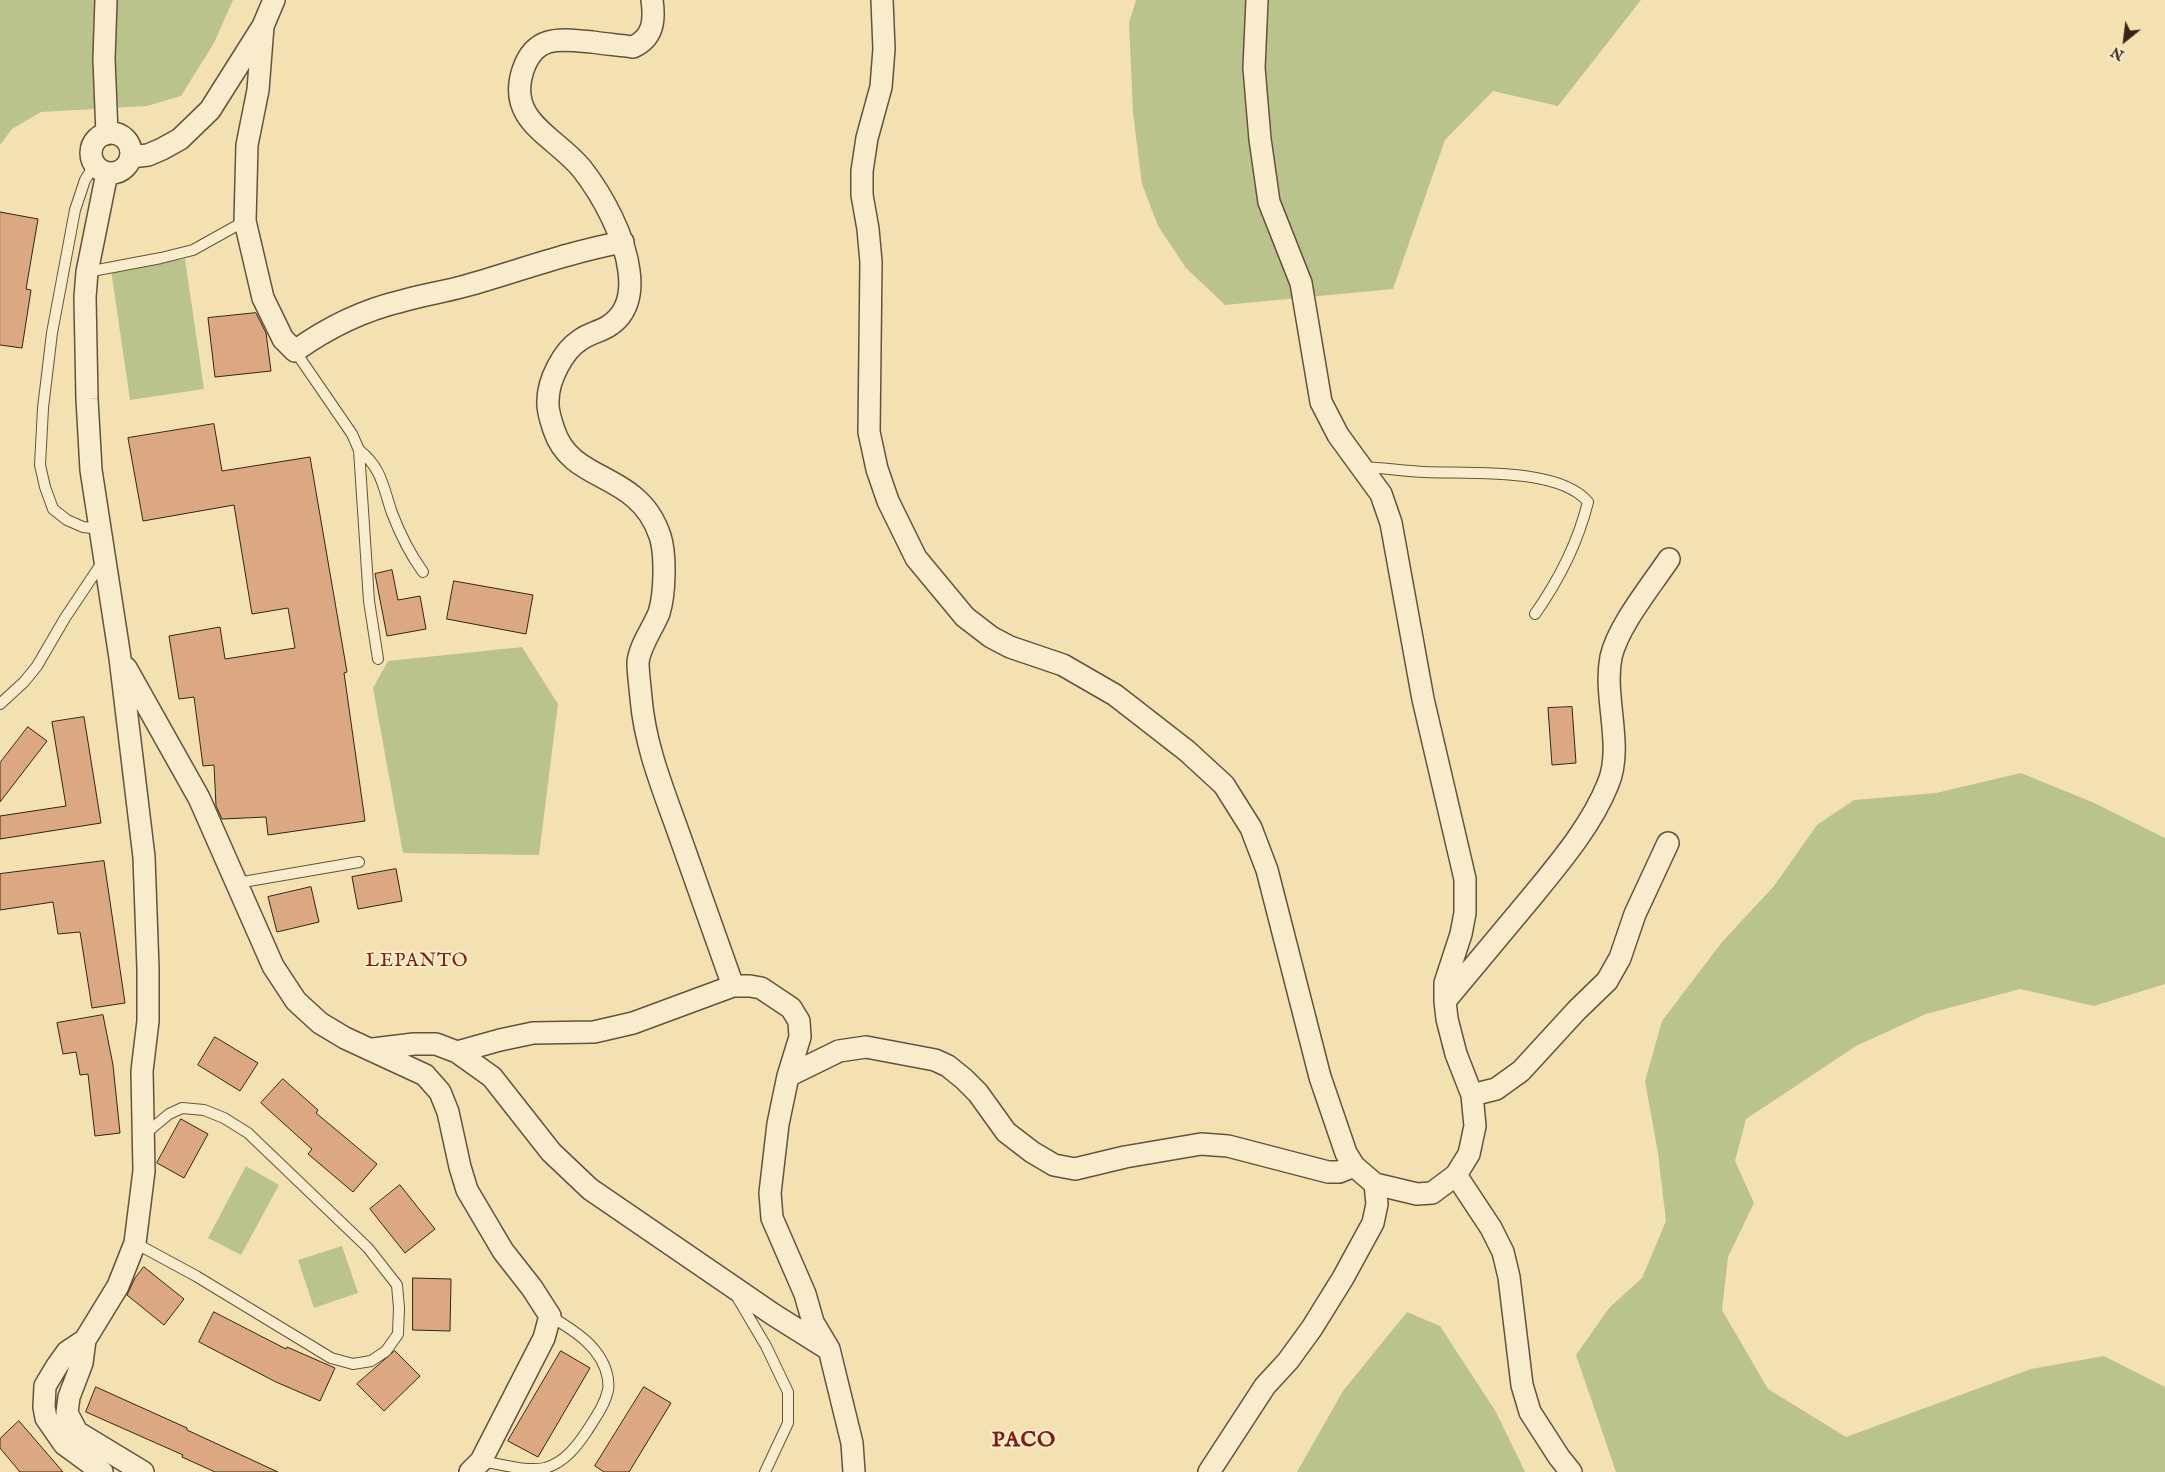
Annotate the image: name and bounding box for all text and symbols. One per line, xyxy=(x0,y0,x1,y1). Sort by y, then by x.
north arrow xyxy=(2100,15,2150,65)
text: N xyxy=(2108,42,2127,64)
district label: LEPANTO xyxy=(365,951,469,973)
district label: PACO xyxy=(991,1428,1057,1454)

